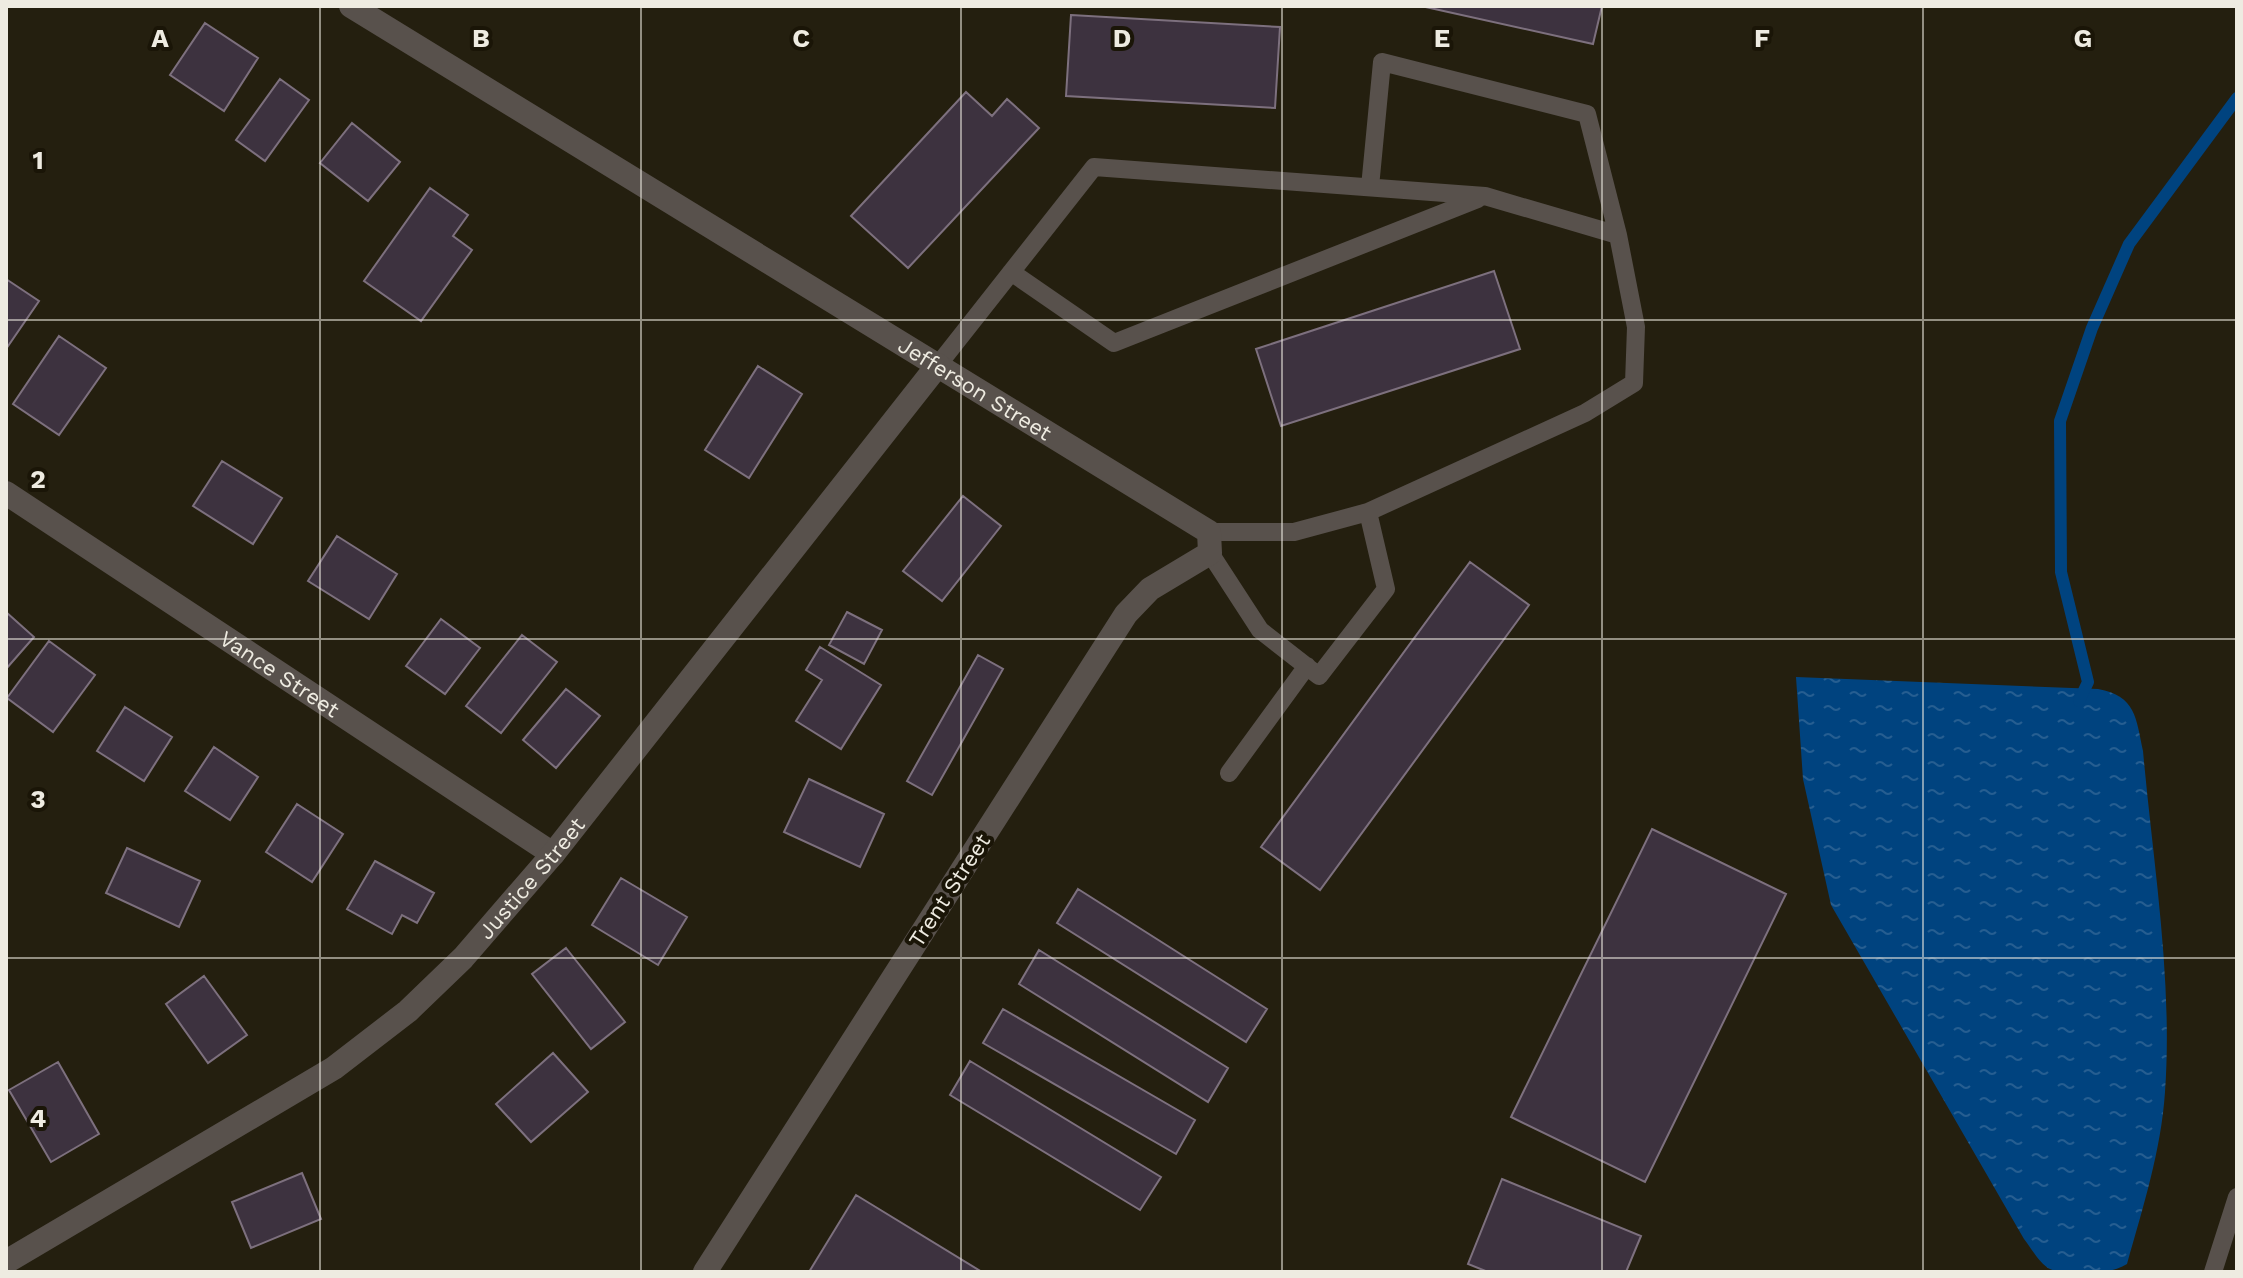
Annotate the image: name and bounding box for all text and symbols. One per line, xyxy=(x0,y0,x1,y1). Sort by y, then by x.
text: A xyxy=(151,23,169,53)
text: B xyxy=(472,23,490,53)
text: C xyxy=(792,23,810,53)
text: D xyxy=(1113,23,1131,53)
text: E xyxy=(1434,23,1450,53)
text: F xyxy=(1754,23,1770,53)
text: G xyxy=(2074,23,2092,53)
text: 1 xyxy=(32,145,44,175)
street label: Jefferson Street xyxy=(894,333,1056,445)
text: 2 xyxy=(30,464,46,494)
street label: Vance Street xyxy=(215,626,344,722)
text: 3 xyxy=(30,784,46,814)
street label: Justice Street xyxy=(473,813,590,944)
street label: Trent Street xyxy=(904,829,995,951)
text: 4 xyxy=(30,1103,47,1133)

